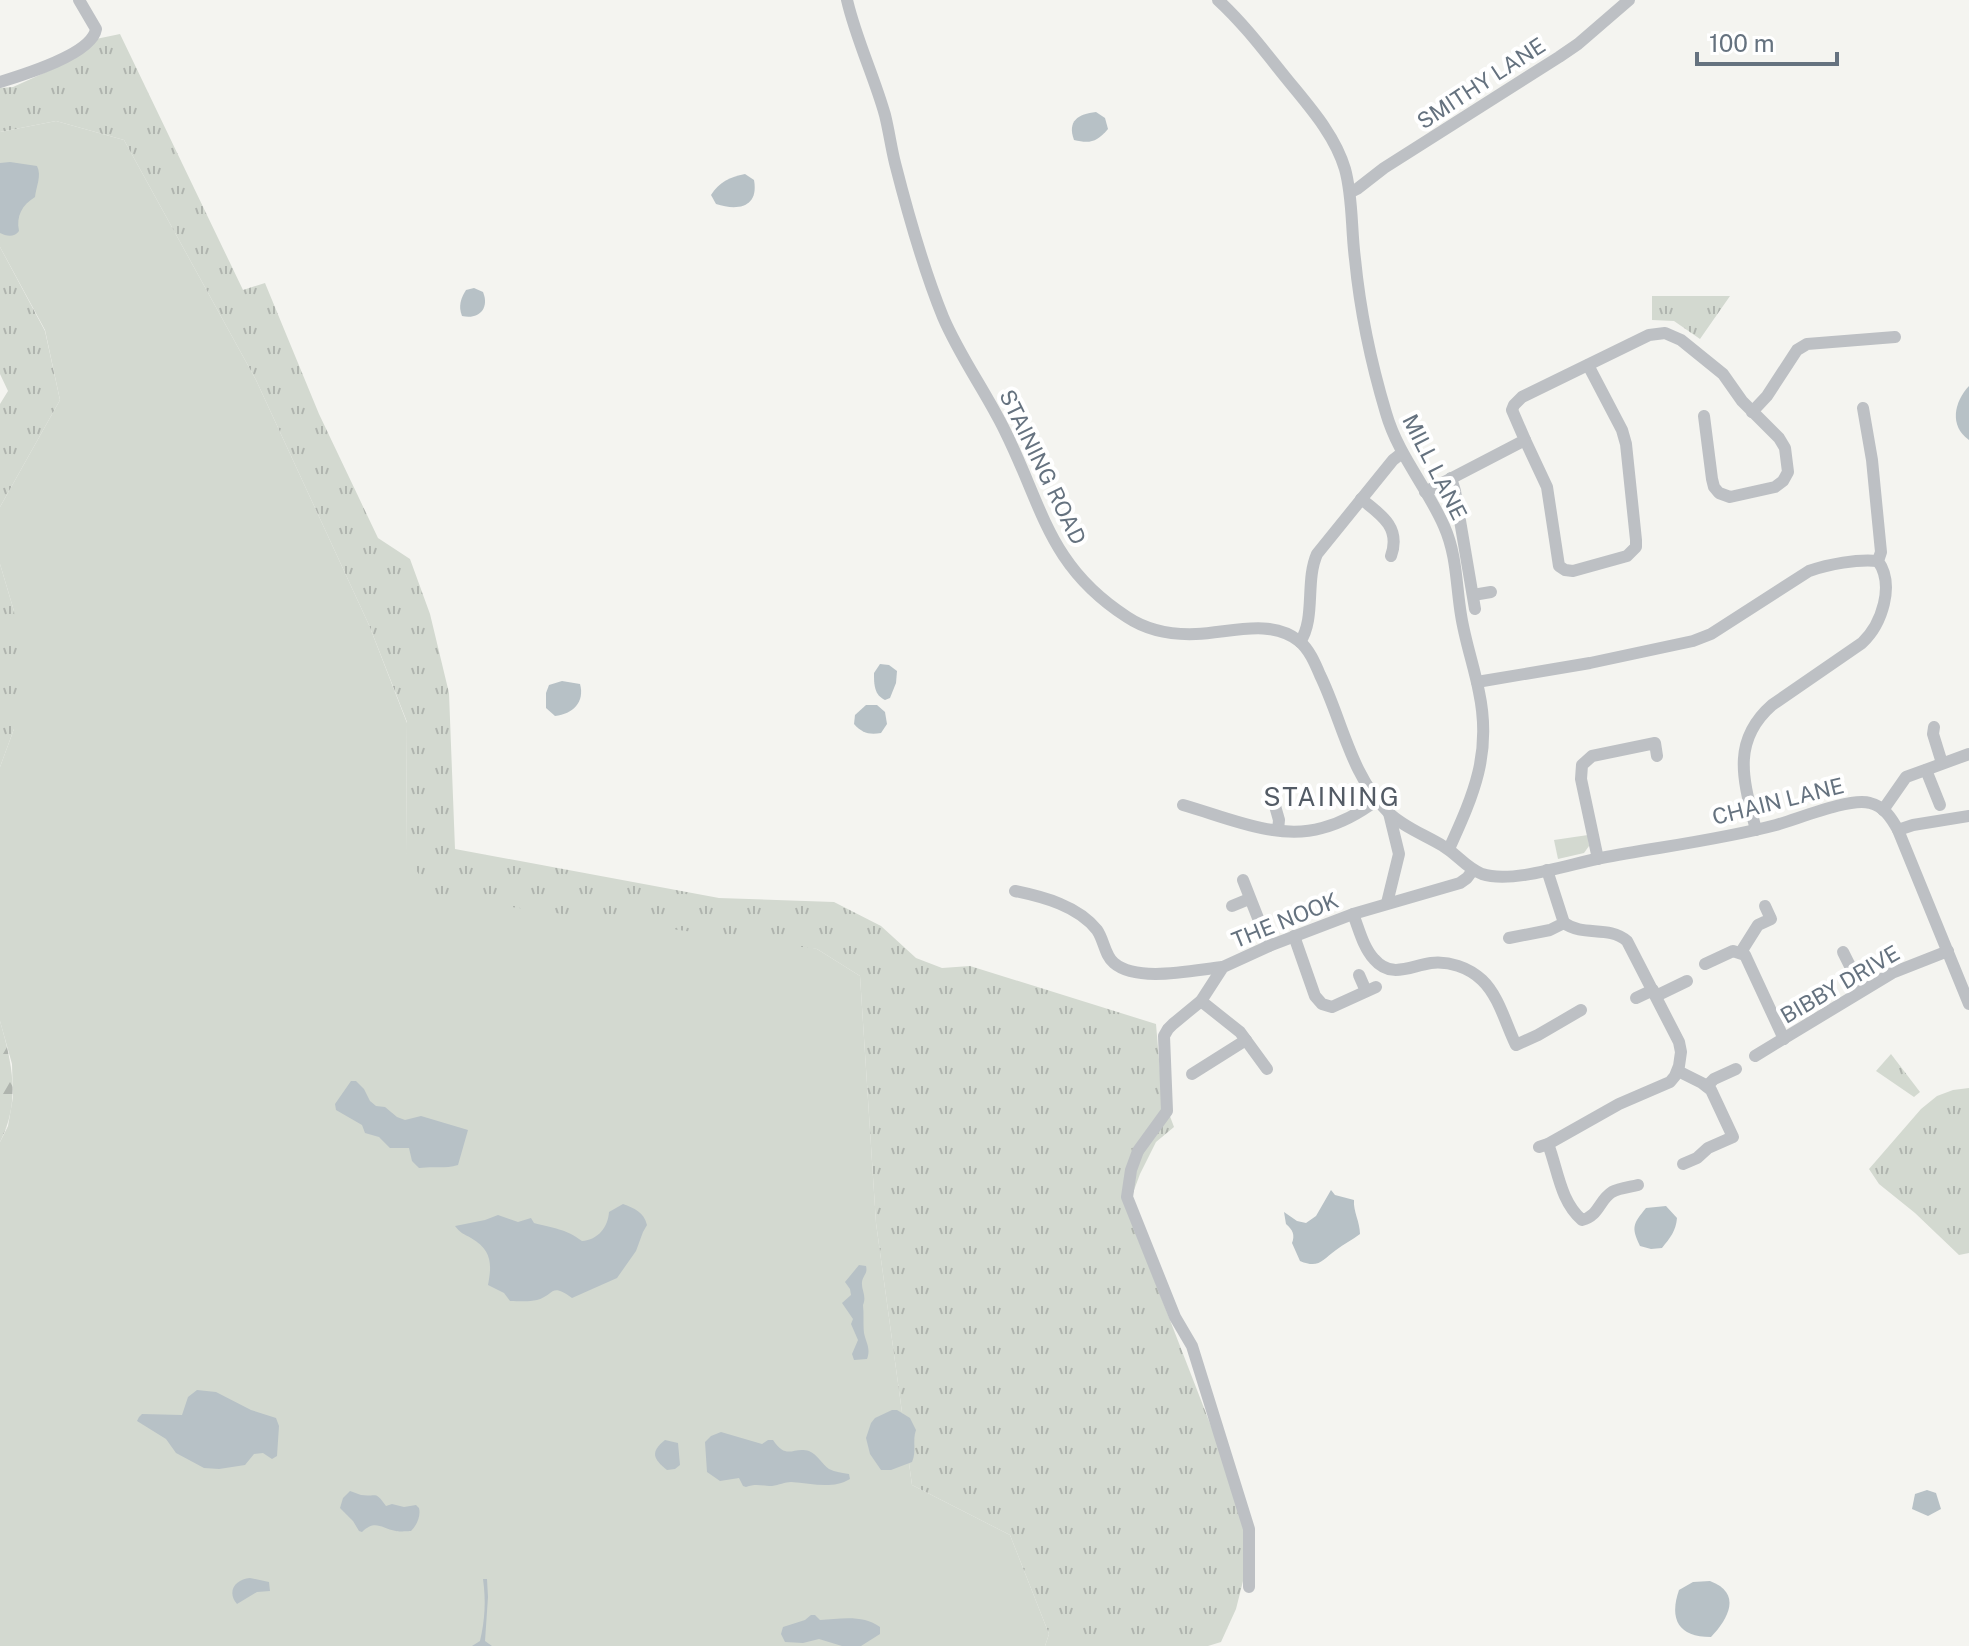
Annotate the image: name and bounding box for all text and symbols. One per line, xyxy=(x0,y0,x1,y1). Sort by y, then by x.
scale bar xyxy=(1697,16,1837,66)
text: 100 m xyxy=(1709,29,1775,57)
street label: SMITHY LANE xyxy=(1412,32,1550,134)
street label: STAINING ROAD xyxy=(994,385,1092,549)
street label: MILL LANE xyxy=(1397,410,1473,524)
street label: CHAIN LANE xyxy=(1710,772,1846,830)
district label: STAINING xyxy=(1263,781,1401,812)
street label: THE NOOK xyxy=(1228,887,1342,953)
street label: BIBBY DRIVE xyxy=(1776,939,1904,1029)

